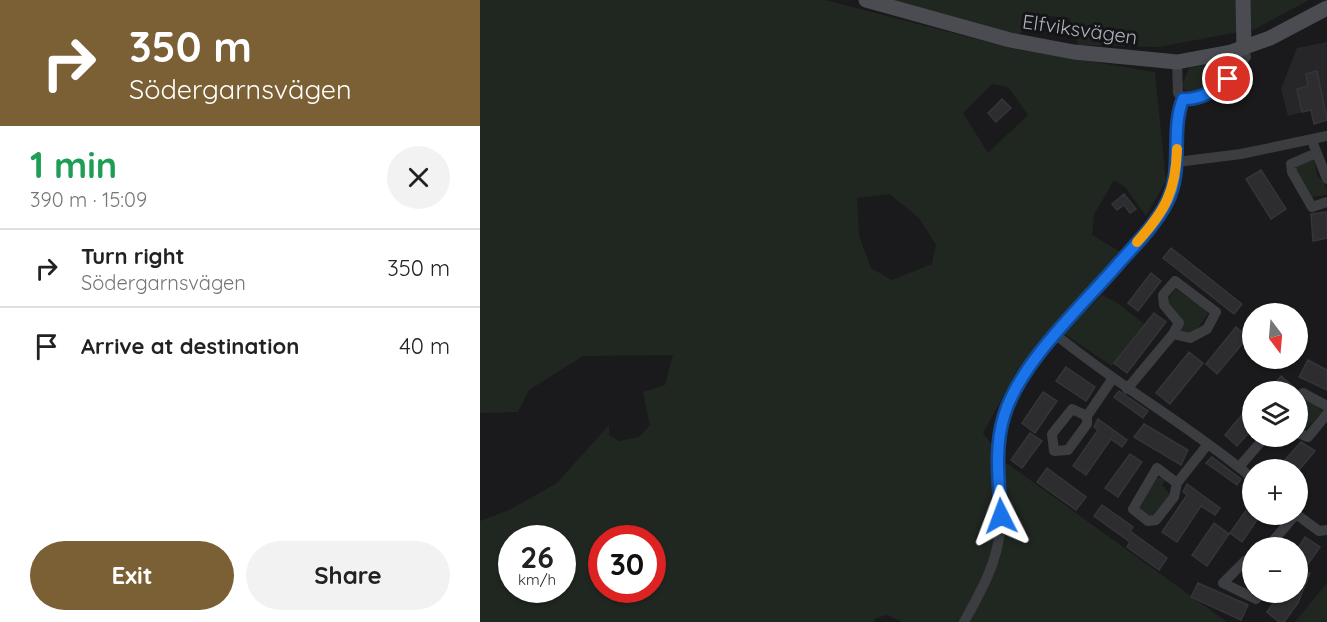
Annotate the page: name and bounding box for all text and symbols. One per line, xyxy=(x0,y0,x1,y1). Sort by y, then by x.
street label: Elfviksvägen xyxy=(1021,9,1139,49)
text: 350 m xyxy=(129,20,252,73)
icon: right xyxy=(30,24,108,102)
pin xyxy=(1202,53,1253,104)
icon: arrive xyxy=(1211,62,1244,95)
text: Södergarnsvägen xyxy=(129,72,352,106)
text: 1 min xyxy=(30,142,117,187)
button: close xyxy=(387,146,450,209)
text: 390 m · 15:09 xyxy=(30,187,147,212)
text: Turn right xyxy=(81,242,185,270)
icon: right xyxy=(30,252,63,285)
text: 350 m xyxy=(387,254,450,282)
text: Södergarnsvägen xyxy=(81,270,246,295)
north arrow xyxy=(1242,303,1308,369)
map controls xyxy=(1242,303,1308,603)
icon: arrive xyxy=(30,330,63,363)
text: Arrive at destination xyxy=(81,332,299,360)
text: 40 m xyxy=(399,332,450,360)
button: layers xyxy=(1242,381,1308,447)
button: + xyxy=(1242,459,1308,525)
position arrow xyxy=(969,484,1033,548)
speed limit sign: 30 xyxy=(588,525,666,603)
button: − xyxy=(1242,537,1308,603)
text: 26 xyxy=(520,538,554,576)
button: Exit xyxy=(30,541,234,610)
button: Share xyxy=(246,541,450,610)
text: km/h xyxy=(518,570,556,589)

